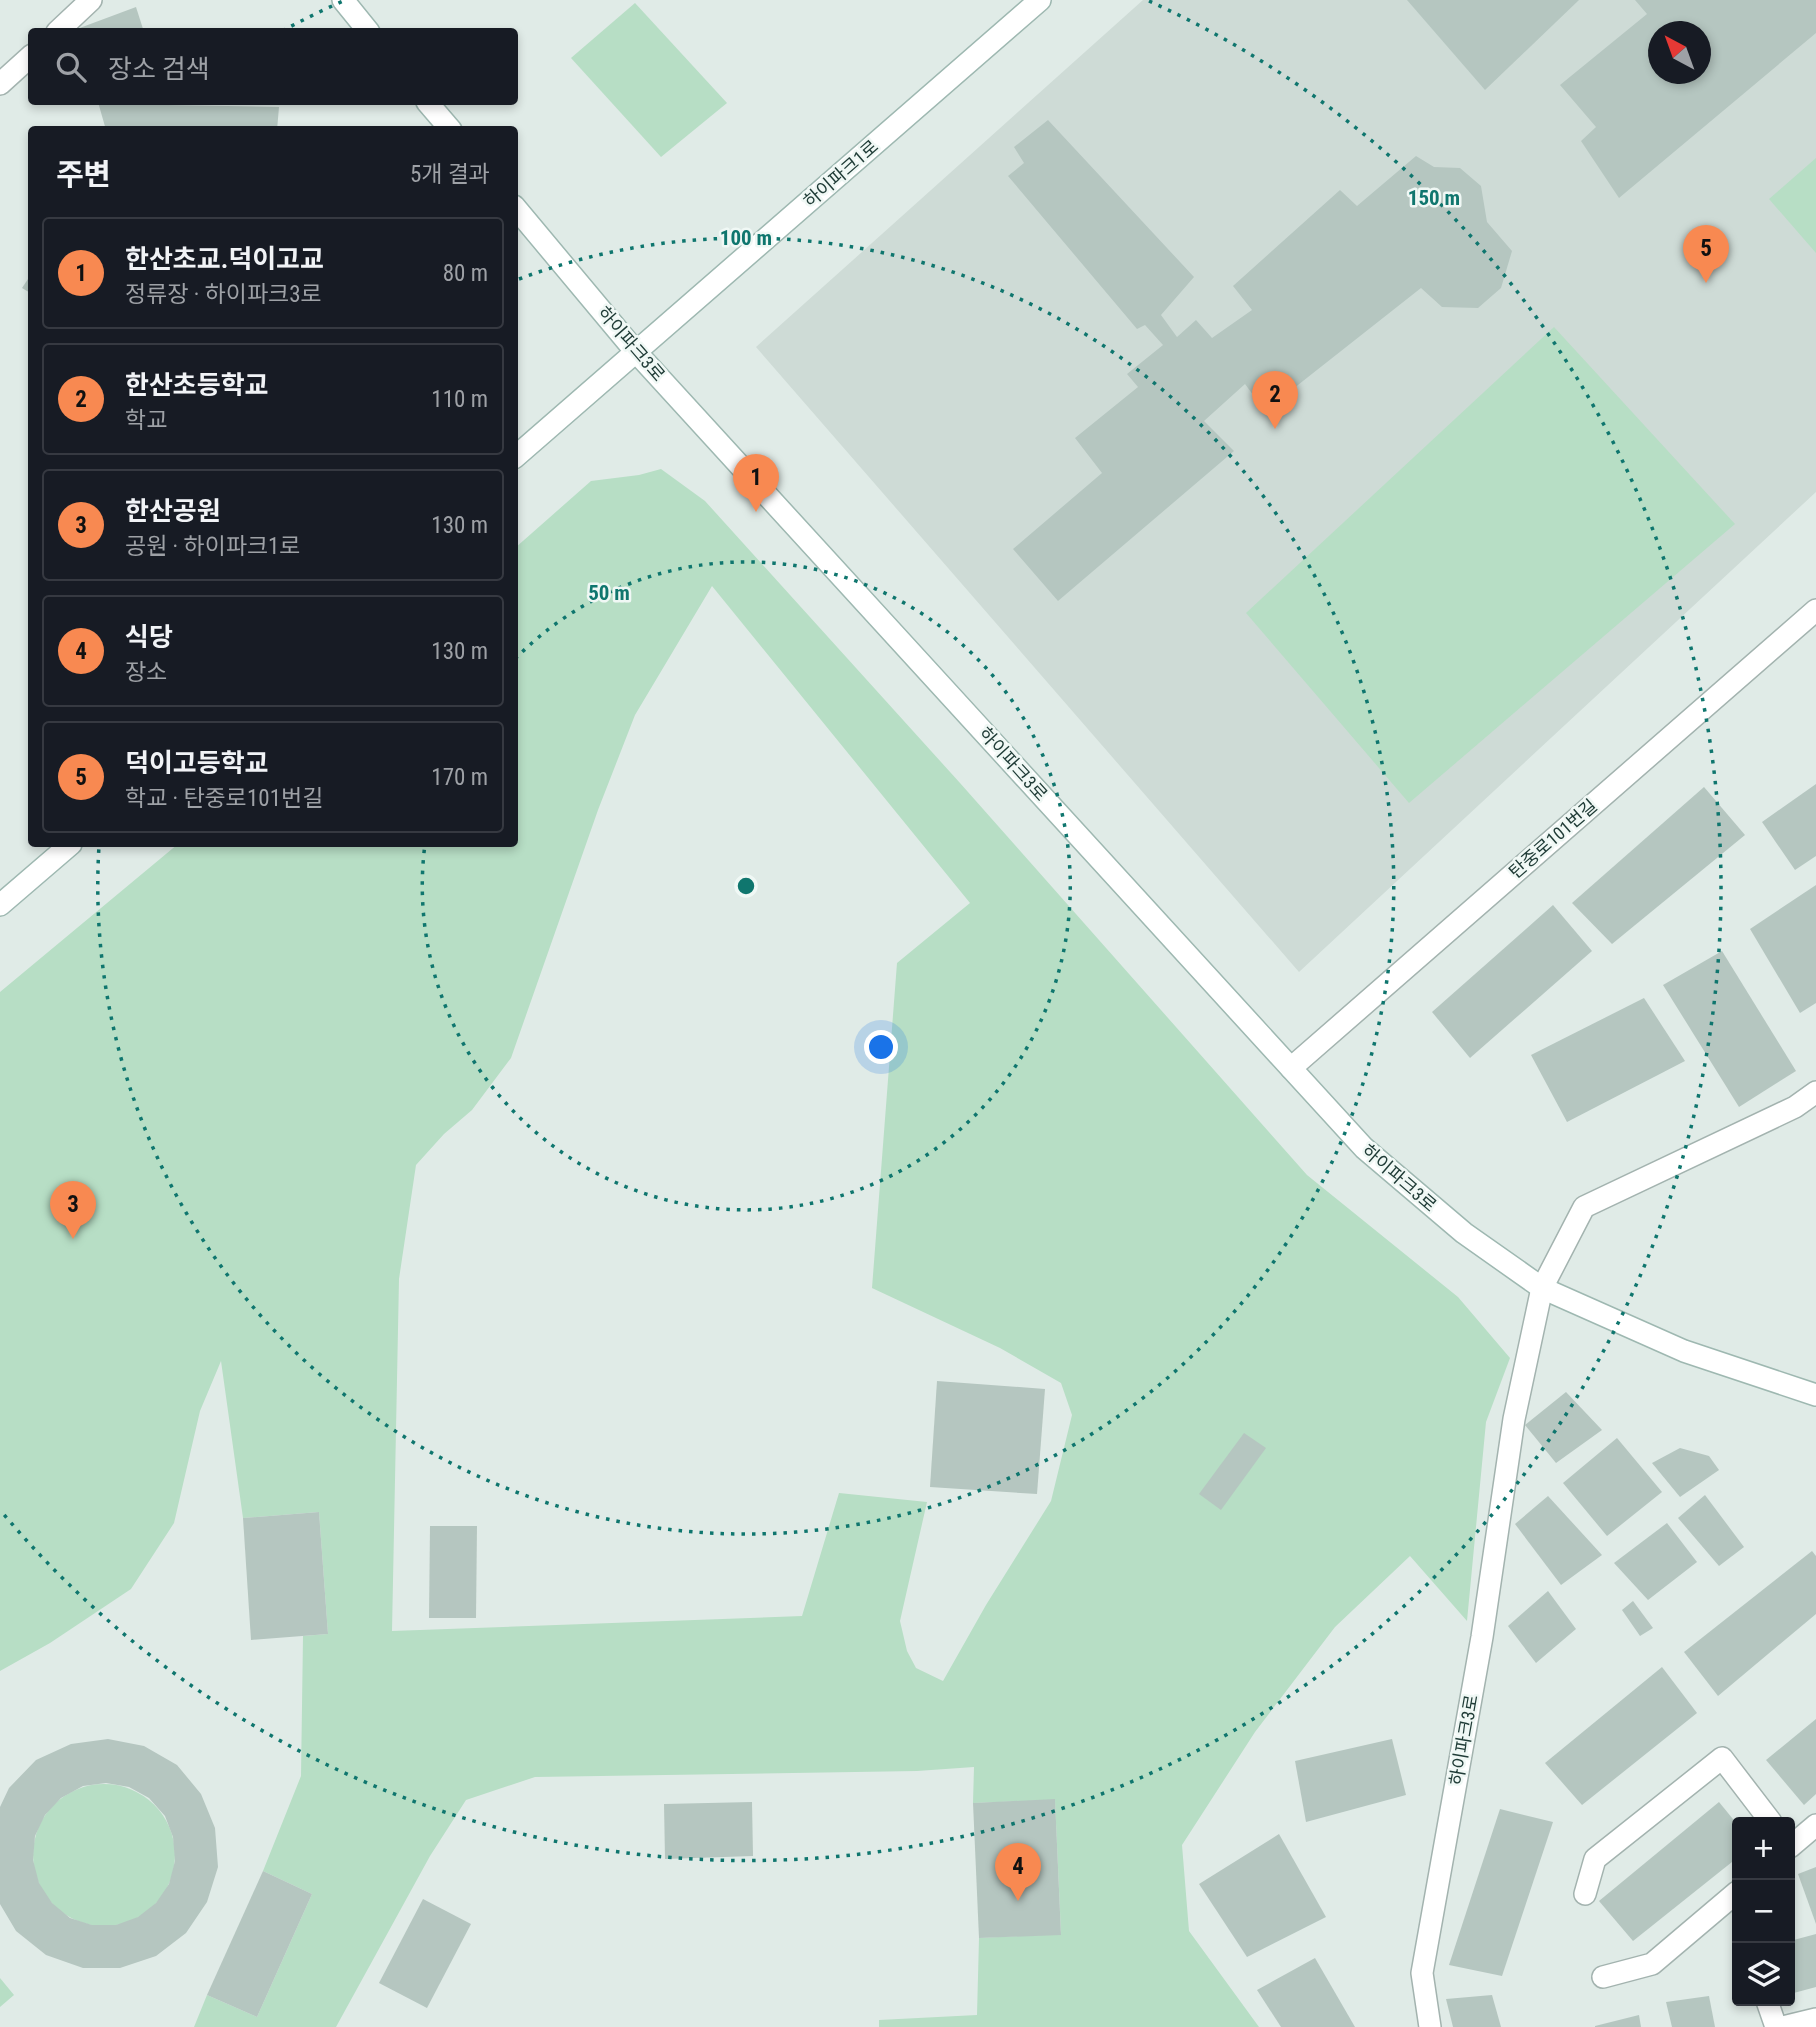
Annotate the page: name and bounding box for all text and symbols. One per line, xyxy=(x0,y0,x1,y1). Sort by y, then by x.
north arrow xyxy=(1648,21,1711,84)
search box xyxy=(28,28,518,105)
icon: search xyxy=(52,48,90,86)
text: 장소 검색 xyxy=(108,54,210,84)
street label: 하이파크1로 xyxy=(799,136,882,212)
text: 주변 xyxy=(56,157,111,192)
text: 5개 결과 xyxy=(410,161,490,188)
text: 150 m xyxy=(1408,186,1460,210)
pin: 5 xyxy=(1683,225,1729,283)
text: 100 m xyxy=(720,226,772,250)
text: 한산초교.덕이고교 xyxy=(125,244,324,274)
text: 1 xyxy=(75,260,87,287)
text: 80 m xyxy=(443,260,488,287)
text: 정류장 · 하이파크3로 xyxy=(125,281,322,308)
street label: 하이파크3로 xyxy=(593,302,669,385)
text: 한산초등학교 xyxy=(125,370,269,400)
pin: 2 xyxy=(1252,371,1298,429)
text: 2 xyxy=(75,386,87,413)
text: 110 m xyxy=(431,386,488,413)
text: 학교 xyxy=(125,407,167,434)
pin: 1 xyxy=(733,454,779,512)
text: 한산공원 xyxy=(125,496,221,526)
text: 3 xyxy=(75,512,87,539)
text: 130 m xyxy=(431,512,488,539)
text: 공원 · 하이파크1로 xyxy=(125,533,301,560)
text: 50 m xyxy=(588,581,630,605)
text: 식당 xyxy=(125,622,173,652)
text: 4 xyxy=(75,638,87,665)
text: 130 m xyxy=(431,638,488,665)
text: 장소 xyxy=(125,659,167,686)
street label: 하이파크3로 xyxy=(975,723,1052,805)
text: 덕이고등학교 xyxy=(125,748,269,778)
text: 5 xyxy=(75,764,87,791)
text: 170 m xyxy=(431,764,488,791)
text: 학교 · 탄중로101번길 xyxy=(125,785,323,812)
street label: 탄중로101번길 xyxy=(1504,795,1601,882)
centre of rings xyxy=(734,874,758,898)
your location xyxy=(864,1030,898,1064)
street label: 하이파크3로 xyxy=(1358,1140,1441,1216)
pin: 3 xyxy=(50,1181,96,1239)
street label: 하이파크3로 xyxy=(1445,1693,1482,1787)
map controls xyxy=(1732,1817,1795,2006)
button: + xyxy=(1732,1817,1795,1880)
pin: 4 xyxy=(995,1843,1041,1901)
button: − xyxy=(1732,1880,1795,1943)
button: layers xyxy=(1732,1943,1795,2006)

